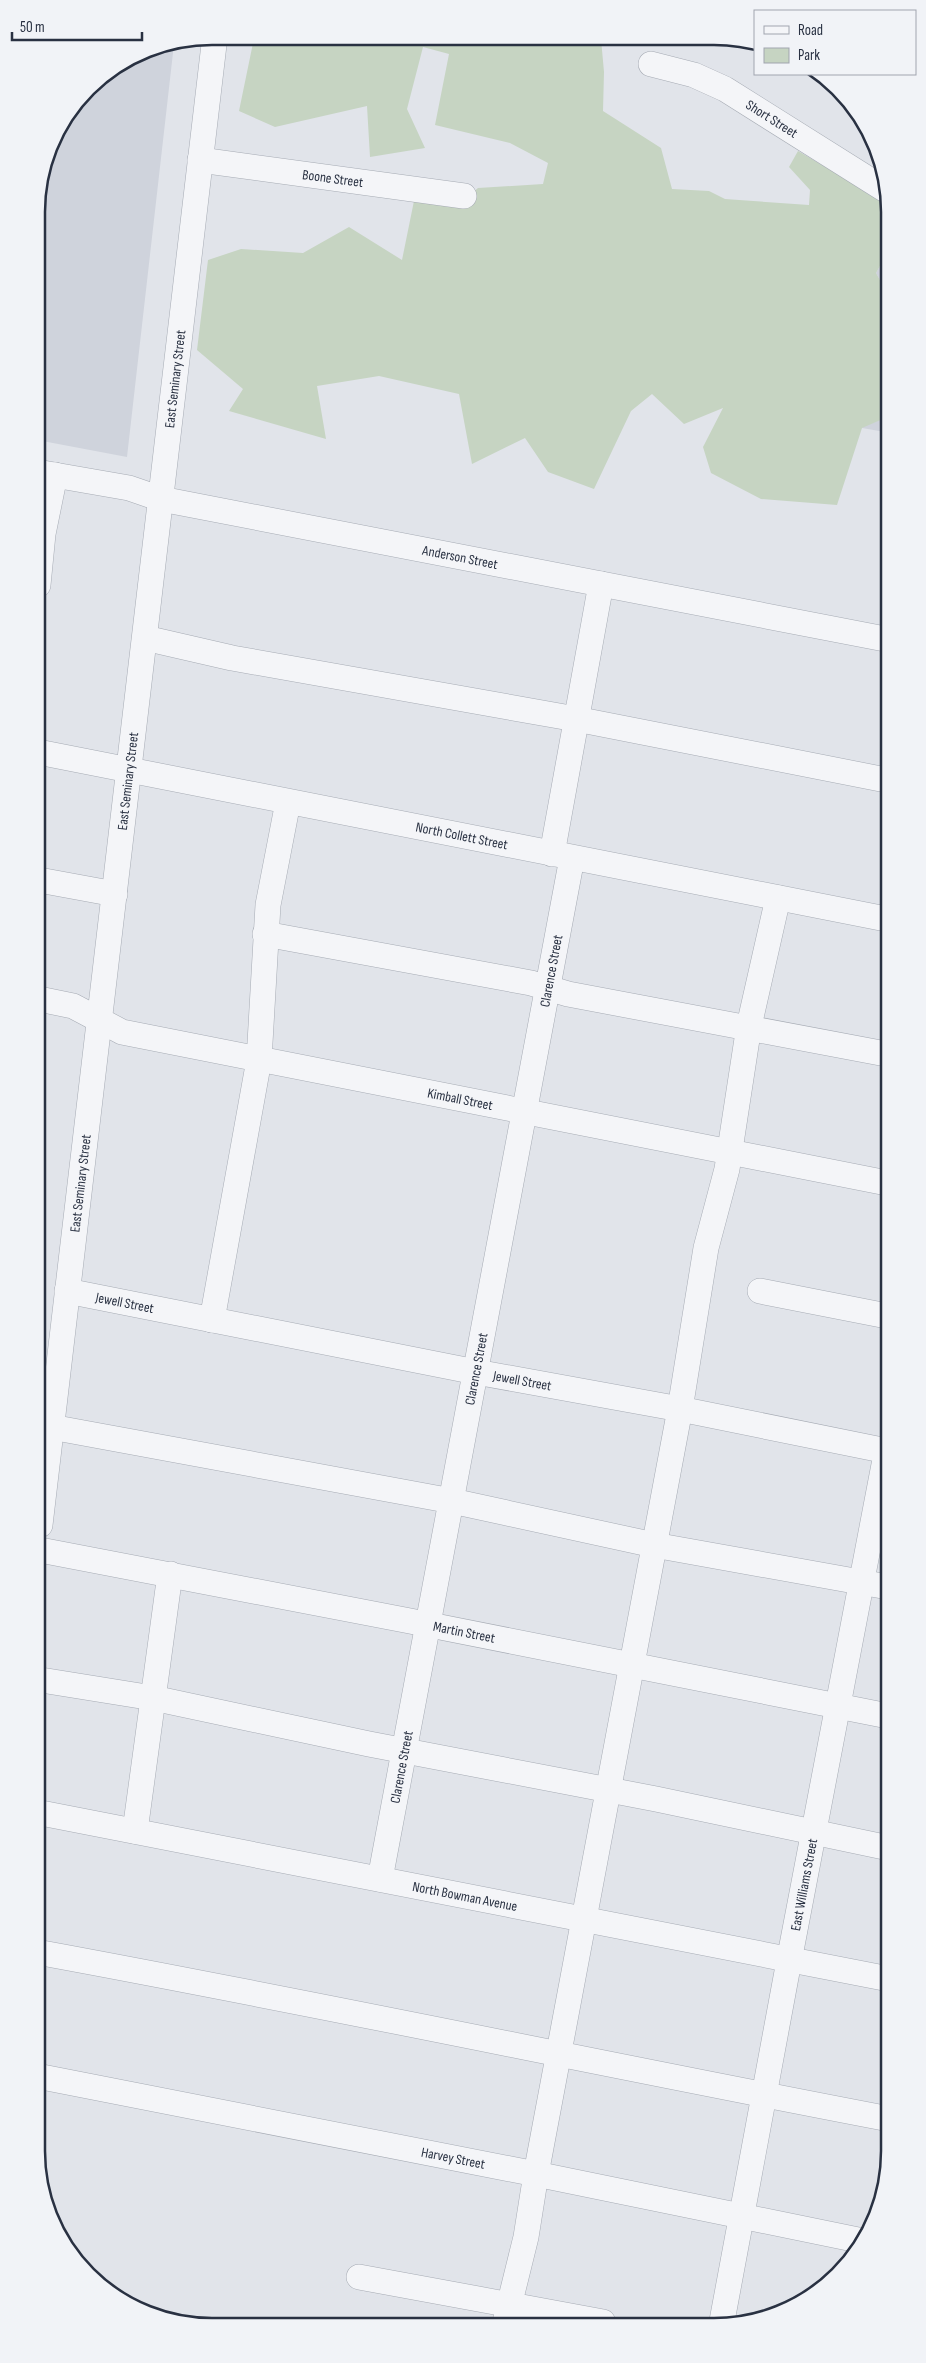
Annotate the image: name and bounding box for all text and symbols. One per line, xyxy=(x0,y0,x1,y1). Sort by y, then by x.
scale bar xyxy=(12,10,142,42)
legend xyxy=(754,10,916,75)
text: 50 m xyxy=(20,18,45,37)
text: Road xyxy=(798,21,823,40)
text: Park xyxy=(798,46,820,65)
street label: Short Street xyxy=(743,96,801,142)
street label: Boone Street xyxy=(301,166,364,191)
street label: East Seminary Street xyxy=(161,329,189,429)
street label: Anderson Street xyxy=(420,542,499,573)
street label: East Seminary Street xyxy=(114,731,142,831)
street label: North Collett Street xyxy=(414,819,509,853)
street label: Clarence Street xyxy=(536,933,566,1009)
street label: Kimball Street xyxy=(426,1085,494,1114)
street label: East Seminary Street xyxy=(66,1133,95,1233)
street label: Jewell Street xyxy=(93,1289,155,1317)
street label: Clarence Street xyxy=(461,1331,492,1407)
street label: Jewell Street xyxy=(491,1367,553,1395)
street label: Martin Street xyxy=(432,1618,496,1647)
street label: Clarence Street xyxy=(386,1729,417,1805)
street label: East Williams Street xyxy=(787,1837,821,1932)
street label: North Bowman Avenue xyxy=(411,1878,519,1915)
street label: Harvey Street xyxy=(420,2144,486,2173)

